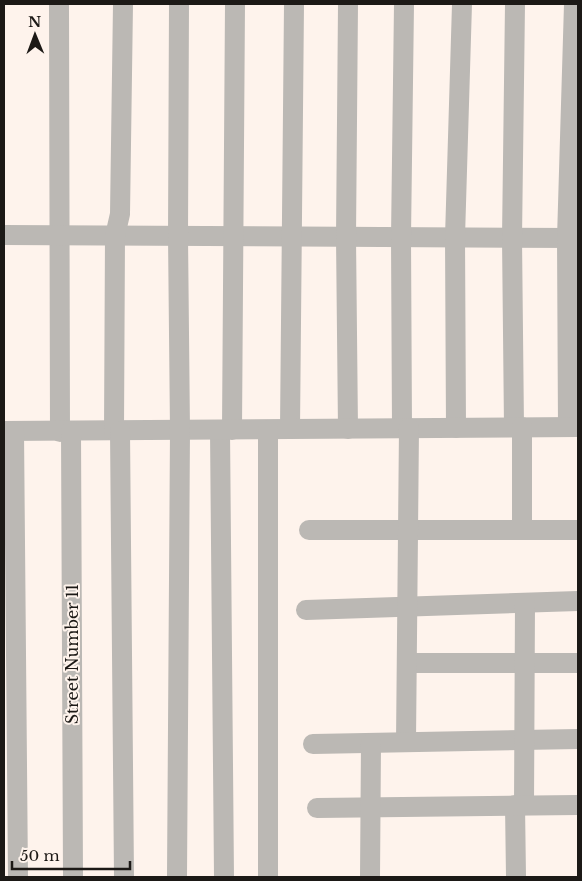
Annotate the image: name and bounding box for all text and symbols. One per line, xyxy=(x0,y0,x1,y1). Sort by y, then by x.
north arrow xyxy=(10,10,60,60)
text: N xyxy=(28,13,42,31)
street label: Street Number 11 xyxy=(62,584,82,724)
scale bar xyxy=(12,838,130,870)
text: 50 m xyxy=(20,846,60,865)

